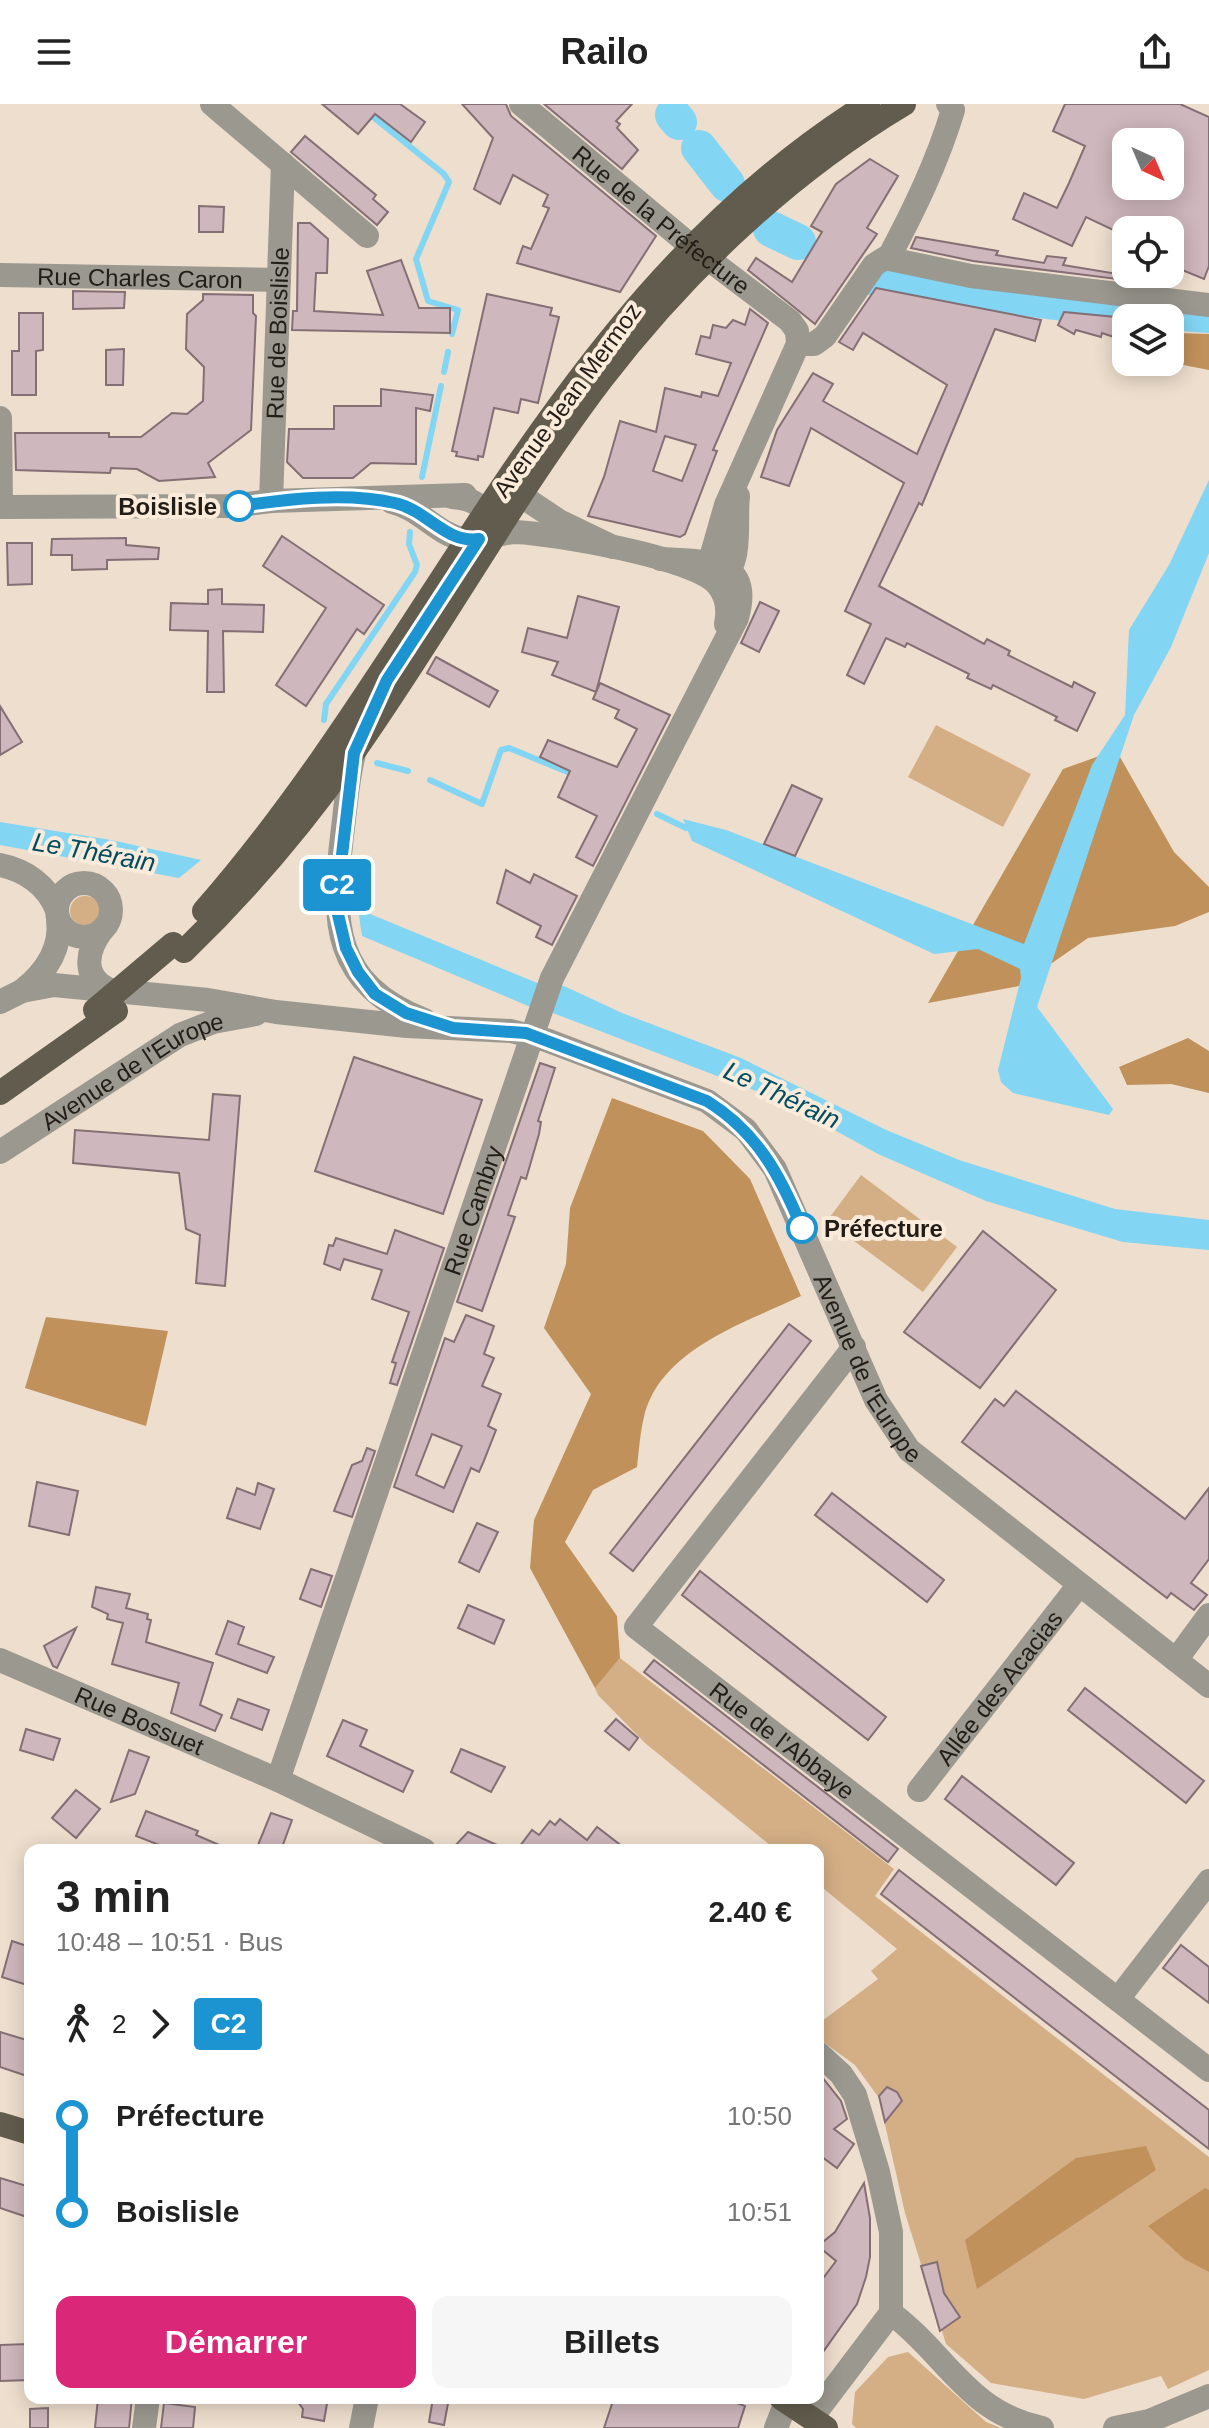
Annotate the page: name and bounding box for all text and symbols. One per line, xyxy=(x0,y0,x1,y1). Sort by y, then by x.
icon: menu xyxy=(32,30,76,74)
icon: share xyxy=(1133,30,1177,74)
text: Railo xyxy=(560,31,649,72)
north arrow xyxy=(1112,128,1184,200)
map controls xyxy=(1112,128,1184,376)
street label: Rue de la Préfecture xyxy=(567,140,755,299)
button: locate xyxy=(1112,216,1184,288)
street label: Rue de Boislisle xyxy=(260,247,294,420)
street label: Rue Charles Caron xyxy=(37,262,243,293)
street label: Avenue Jean Mermoz xyxy=(488,298,646,502)
button: layers xyxy=(1112,304,1184,376)
marker: Boislisle xyxy=(224,491,254,521)
place label: Boislisle xyxy=(118,493,217,520)
water label: Le Thérain xyxy=(30,826,158,878)
line badge: C2 xyxy=(301,859,373,911)
text: C2 xyxy=(319,869,355,900)
street label: Avenue de l'Europe xyxy=(36,1007,225,1135)
water label: Le Thérain xyxy=(719,1055,845,1135)
street label: Rue Cambry xyxy=(438,1142,507,1278)
marker: Préfecture xyxy=(787,1213,817,1243)
place label: Préfecture xyxy=(824,1215,943,1242)
street label: Avenue de l'Europe xyxy=(809,1269,927,1468)
street label: Allée des Acacias xyxy=(930,1605,1068,1770)
street label: Rue de l'Abbaye xyxy=(705,1676,860,1805)
street label: Rue Bossuet xyxy=(71,1681,208,1760)
text: 3 min xyxy=(56,1872,171,1921)
text: 2.40 € xyxy=(709,1895,792,1928)
text: 10:48 – 10:51 · Bus xyxy=(56,1927,283,1957)
icon: walk xyxy=(56,2002,100,2046)
icon: forward xyxy=(138,2002,182,2046)
text: C2 xyxy=(210,2008,246,2039)
text: 2 xyxy=(112,2009,126,2039)
text: Préfecture xyxy=(116,2099,264,2132)
text: 10:50 xyxy=(727,2101,792,2131)
text: Boislisle xyxy=(116,2195,239,2228)
text: 10:51 xyxy=(727,2197,792,2227)
button: Démarrer xyxy=(56,2296,416,2388)
button: Billets xyxy=(432,2296,792,2388)

